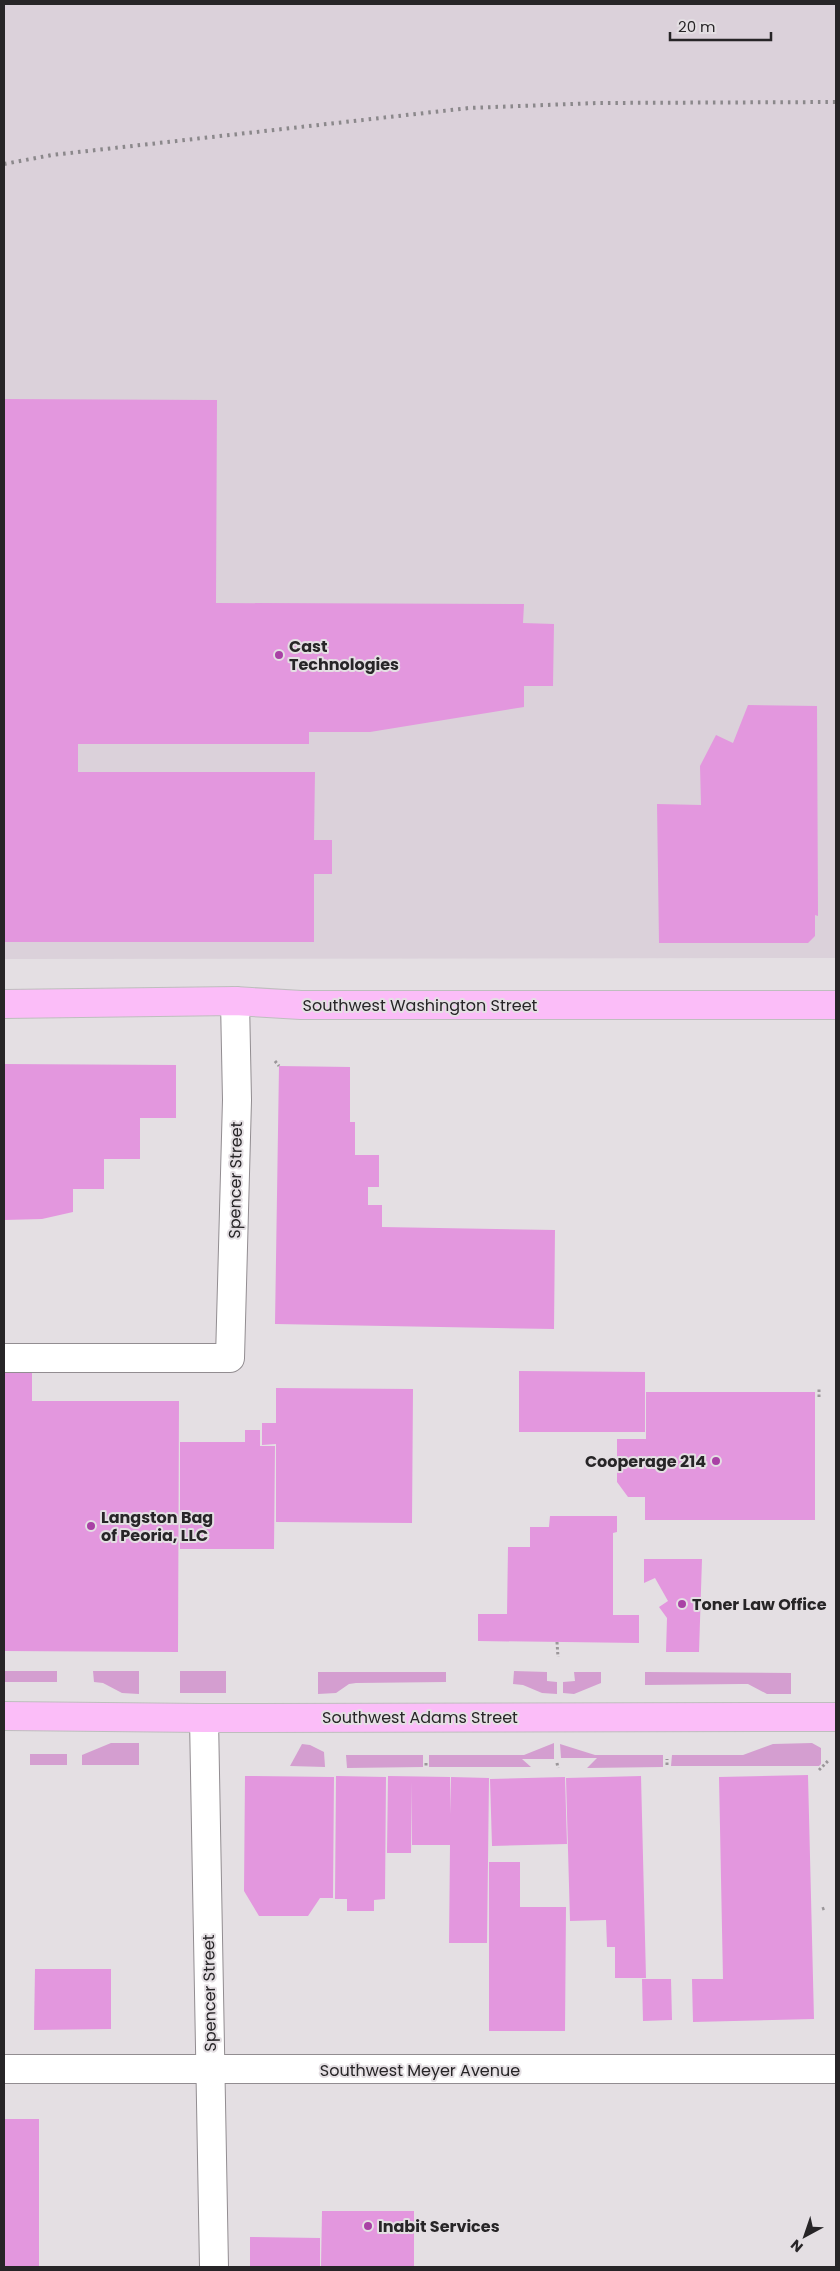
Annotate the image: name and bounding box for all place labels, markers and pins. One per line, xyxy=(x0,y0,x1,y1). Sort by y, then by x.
place label: Cast Technologies xyxy=(289,635,399,676)
marker: Cast Technologies xyxy=(273,649,285,661)
place label: Cooperage 214 xyxy=(585,1450,706,1473)
marker: Cooperage 214 xyxy=(710,1455,722,1467)
place label: Langston Bag of Peoria, LLC xyxy=(101,1506,213,1547)
marker: Langston Bag of Peoria, LLC xyxy=(85,1520,97,1532)
place label: Toner Law Office xyxy=(692,1593,827,1616)
marker: Toner Law Office xyxy=(676,1598,688,1610)
place label: Inabit Services xyxy=(378,2215,500,2238)
marker: Inabit Services xyxy=(362,2220,374,2232)

